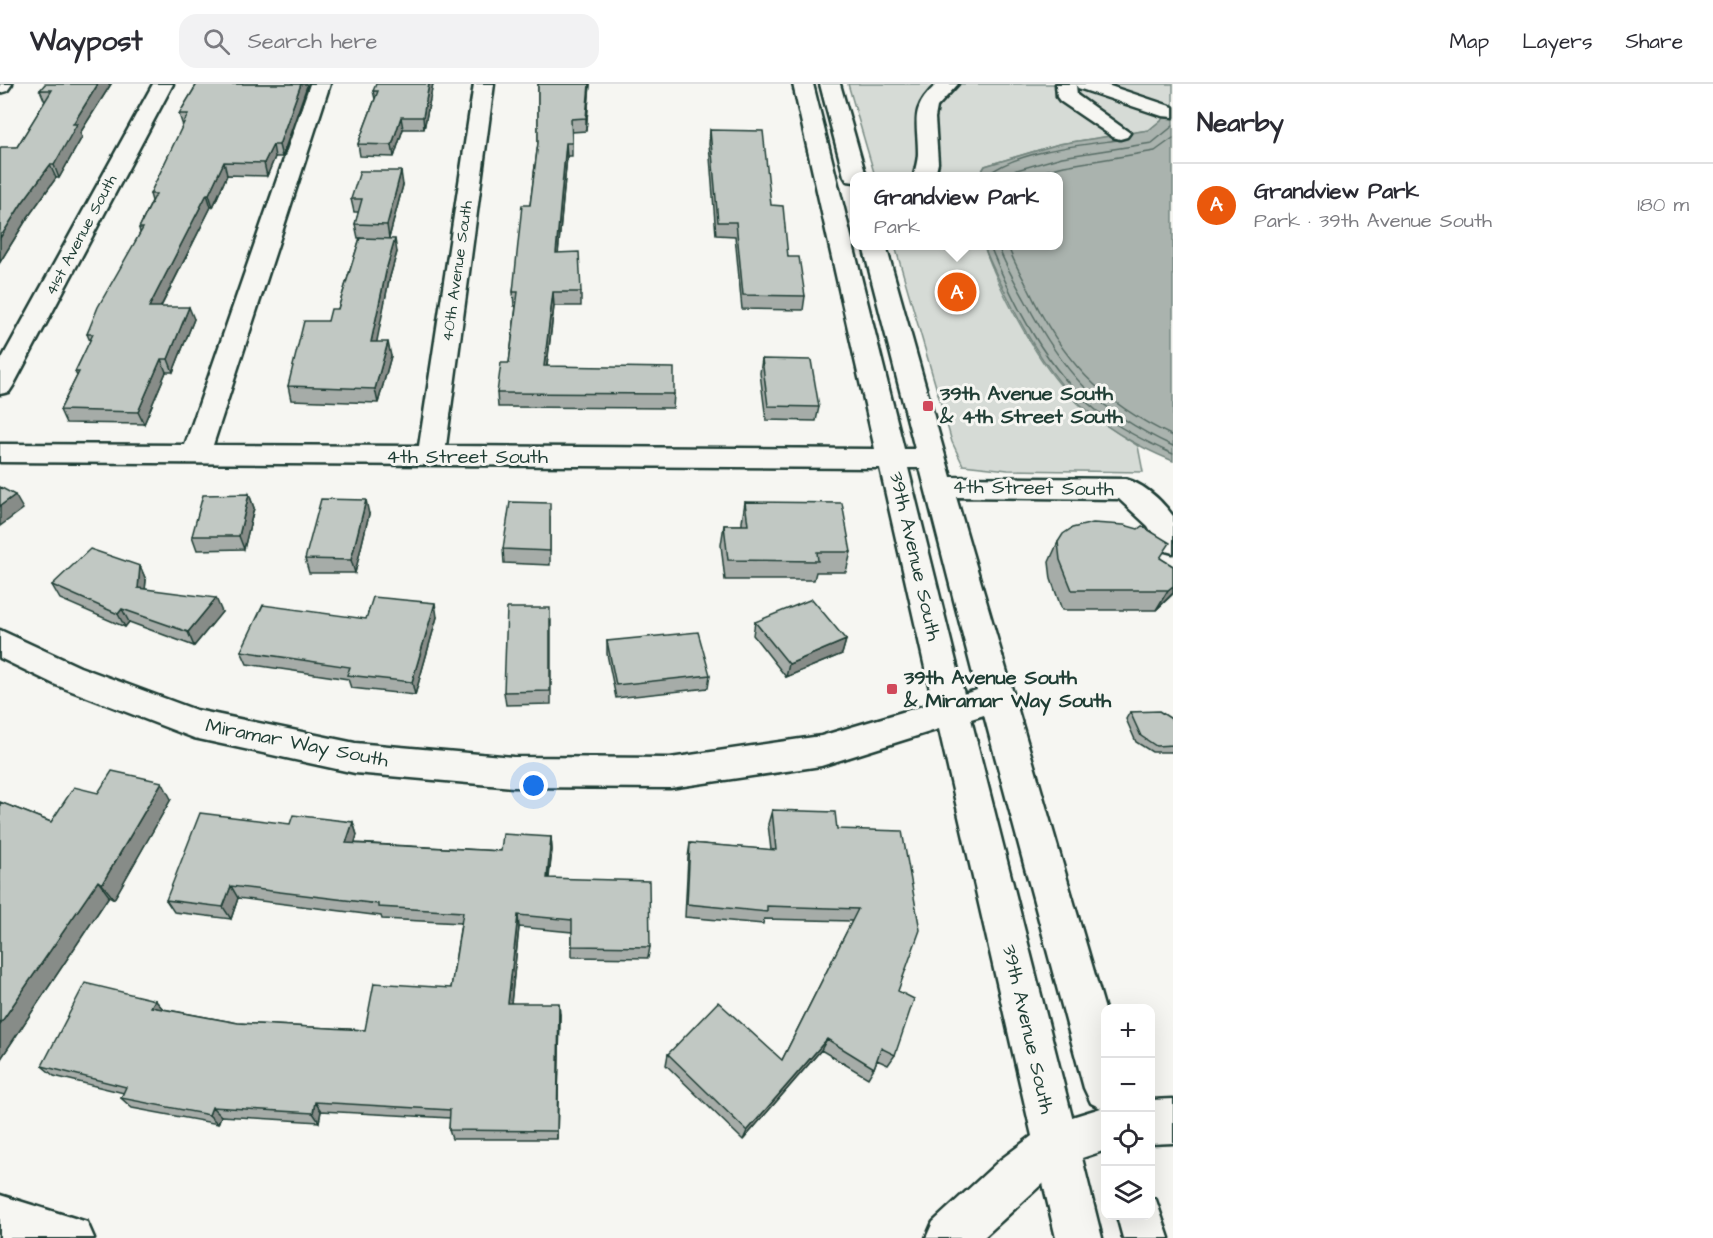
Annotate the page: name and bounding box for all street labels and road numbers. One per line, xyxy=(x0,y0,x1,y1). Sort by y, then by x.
street label: 41st Avenue South xyxy=(40,171,122,299)
street label: 40th Avenue South xyxy=(436,199,478,343)
street label: 4th Street South xyxy=(386,443,548,471)
street label: 39th Avenue South xyxy=(882,469,948,643)
street label: 4th Street South xyxy=(952,473,1114,503)
street label: Miramar Way South xyxy=(203,712,391,775)
street label: 39th Avenue South xyxy=(995,942,1061,1116)

